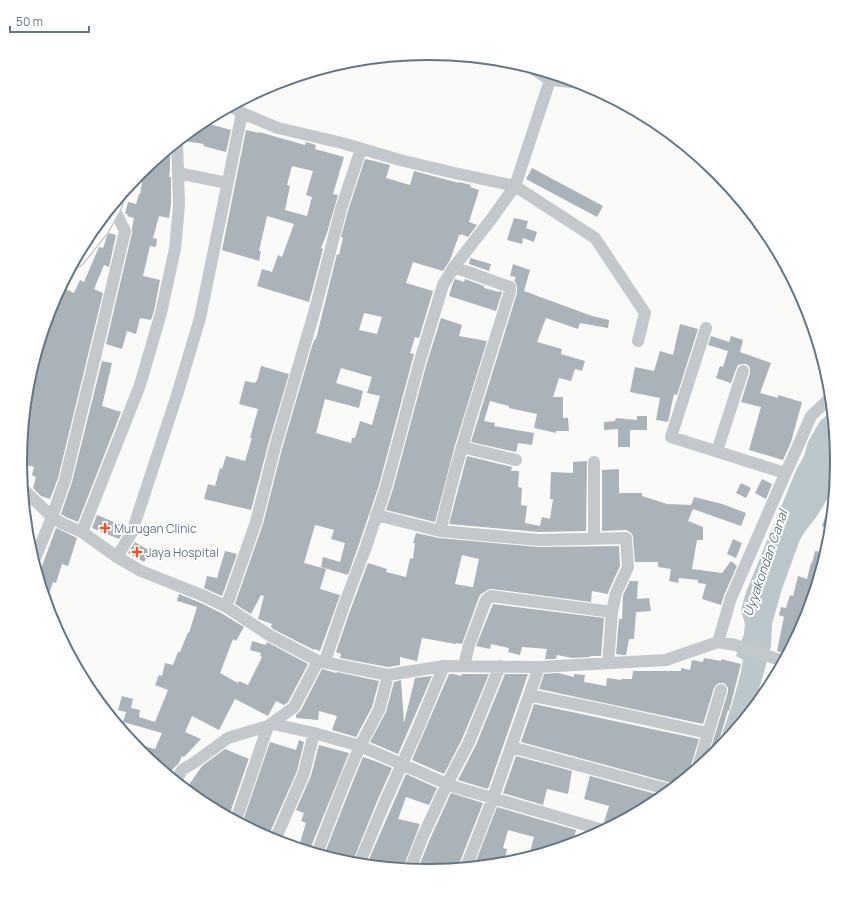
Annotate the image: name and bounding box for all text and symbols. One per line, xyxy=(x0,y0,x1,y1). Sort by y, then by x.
scale bar xyxy=(10,8,89,34)
text: 50 m xyxy=(16,13,43,30)
water label: Uyyakondan Canal xyxy=(738,506,792,619)
place label: Murugan Clinic xyxy=(114,520,197,537)
marker: Murugan Clinic xyxy=(99,522,111,534)
place label: Jaya Hospital xyxy=(146,544,219,561)
marker: Jaya Hospital xyxy=(131,546,143,558)

